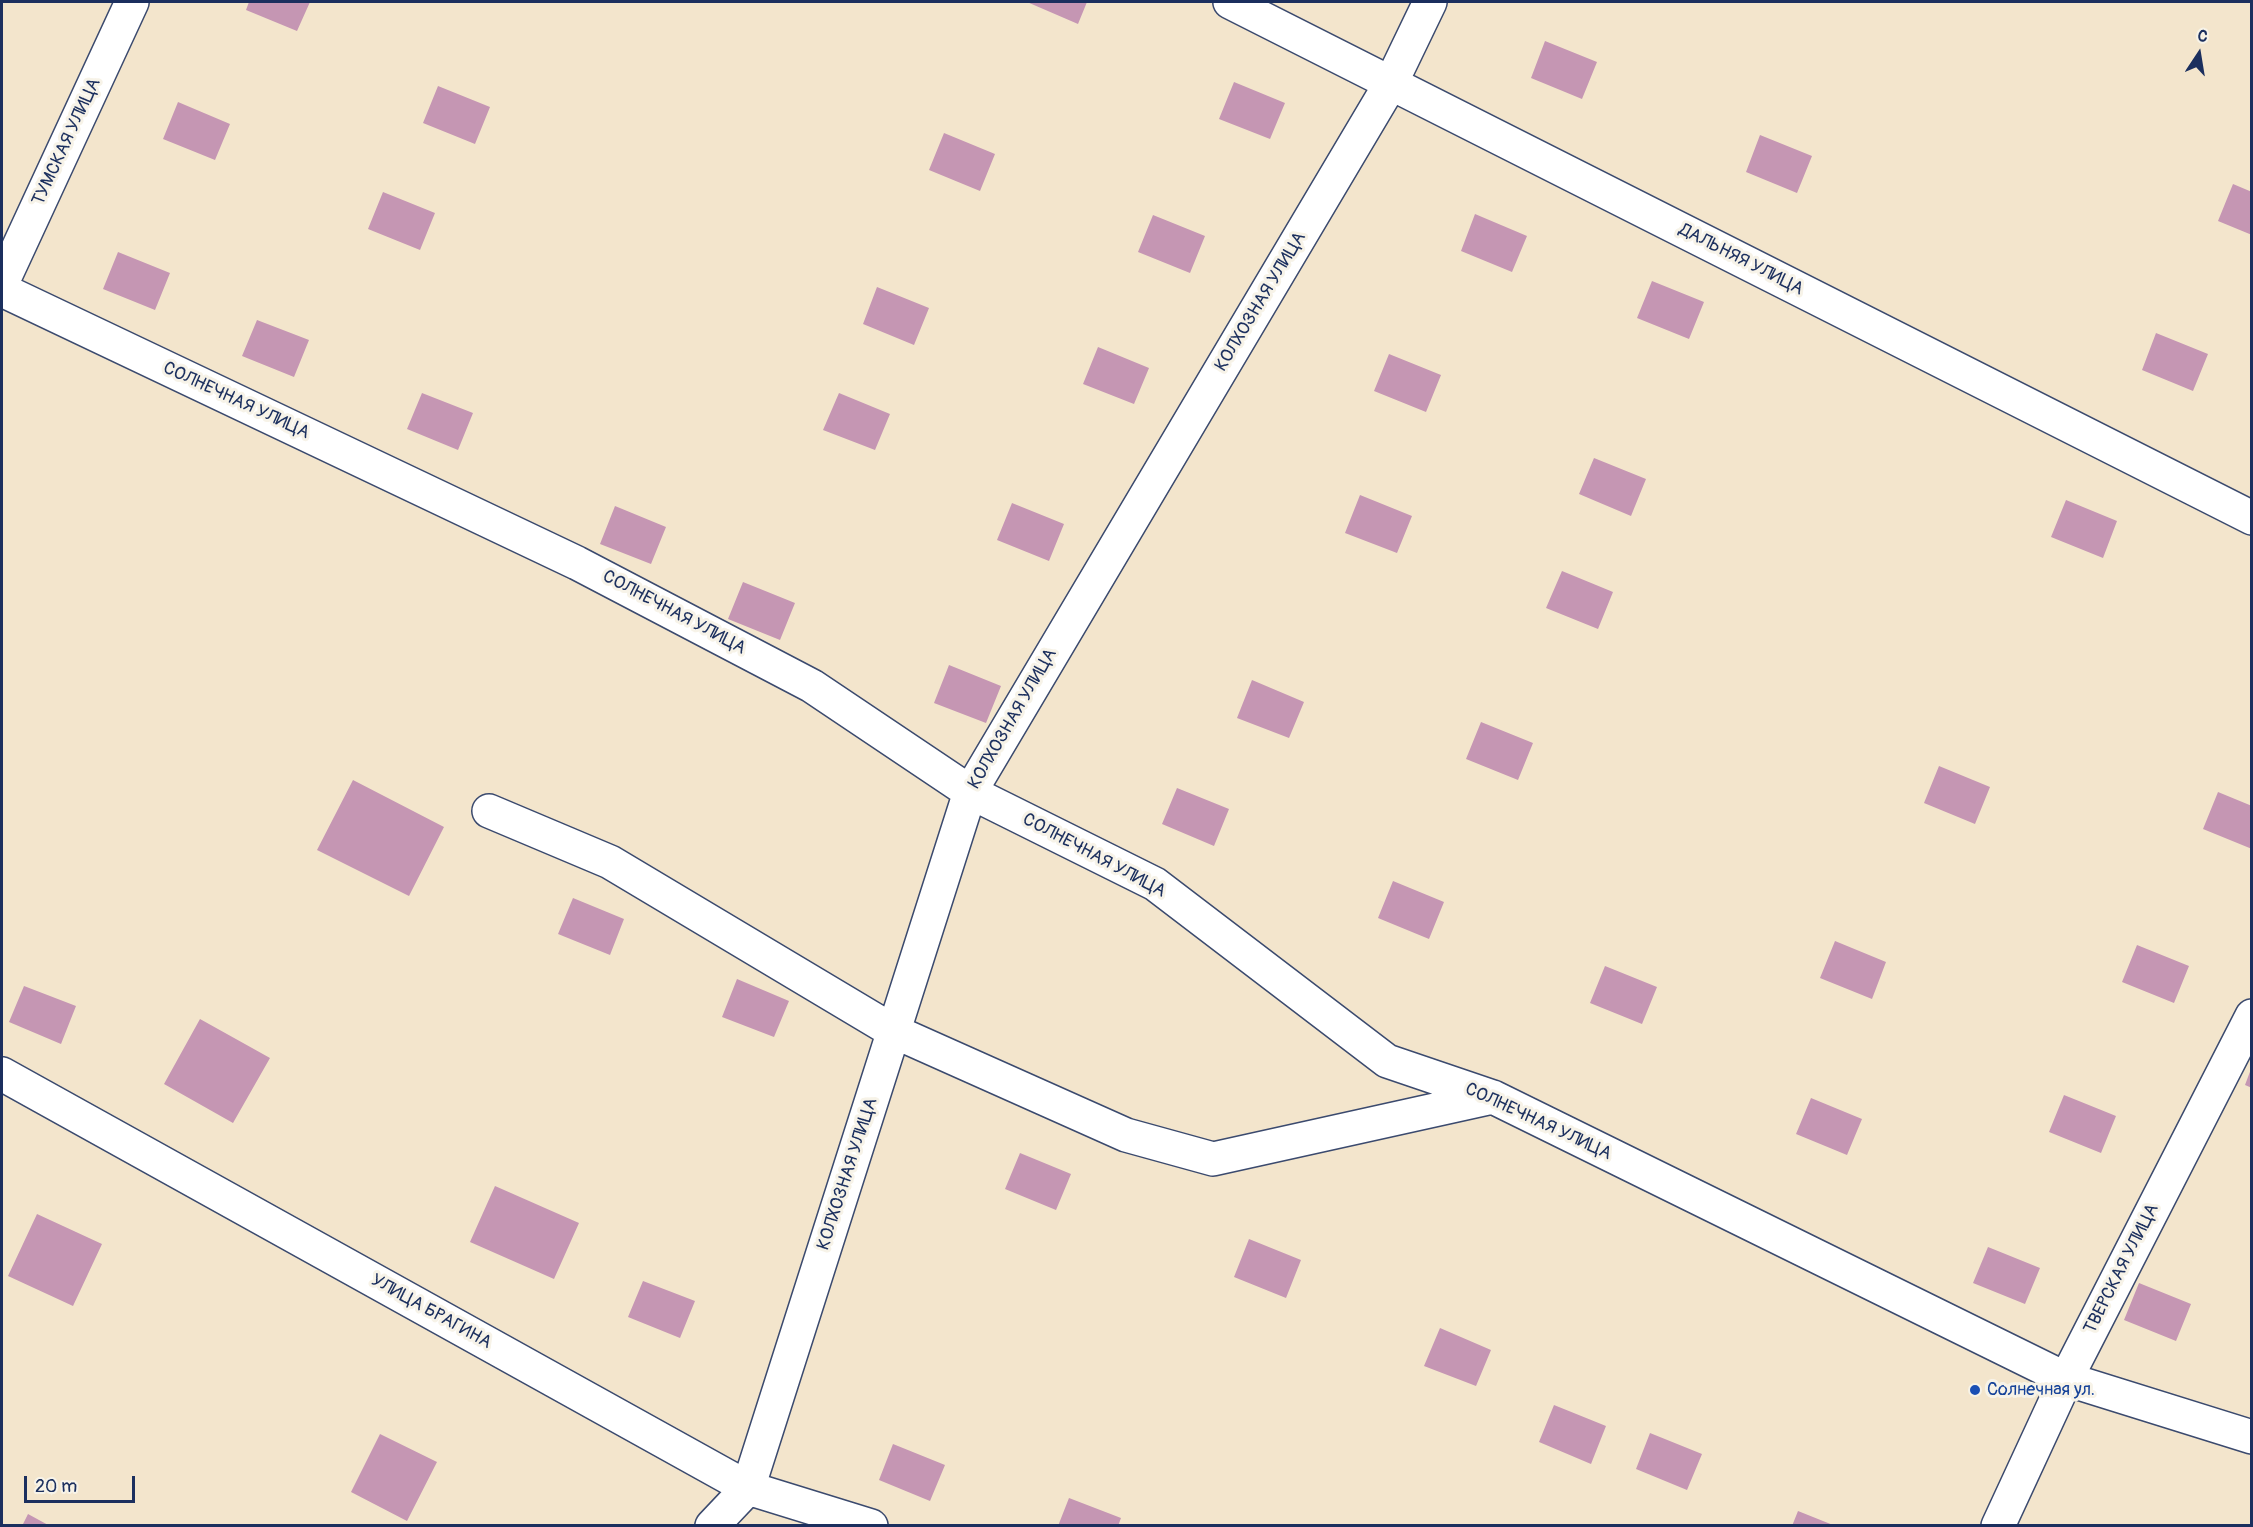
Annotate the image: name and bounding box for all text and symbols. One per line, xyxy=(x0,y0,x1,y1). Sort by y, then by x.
north arrow xyxy=(2169,24,2229,84)
text: С xyxy=(2196,26,2210,47)
street label: ТУМСКАЯ УЛИЦА xyxy=(28,75,106,209)
street label: ДАЛЬНЯЯ УЛИЦА xyxy=(1675,219,1807,301)
street label: КОЛХОЗНАЯ УЛИЦА xyxy=(1211,228,1311,376)
street label: СОЛНЕЧНАЯ УЛИЦА xyxy=(159,358,313,444)
street label: СОЛНЕЧНАЯ УЛИЦА xyxy=(599,566,749,660)
street label: КОЛХОЗНАЯ УЛИЦА xyxy=(964,645,1062,793)
street label: СОЛНЕЧНАЯ УЛИЦА xyxy=(1019,809,1169,903)
street label: СОЛНЕЧНАЯ УЛИЦА xyxy=(1461,1079,1615,1165)
street label: КОЛХОЗНАЯ УЛИЦА xyxy=(813,1095,883,1253)
street label: ТВЕРСКАЯ УЛИЦА xyxy=(2080,1200,2164,1338)
street label: УЛИЦА БРАГИНА xyxy=(367,1270,495,1354)
place label: Солнечная ул. xyxy=(1987,1379,2095,1401)
marker: Солнечная ул. xyxy=(1968,1383,1982,1397)
scale bar xyxy=(27,1464,138,1502)
text: 20 m xyxy=(35,1475,77,1498)

